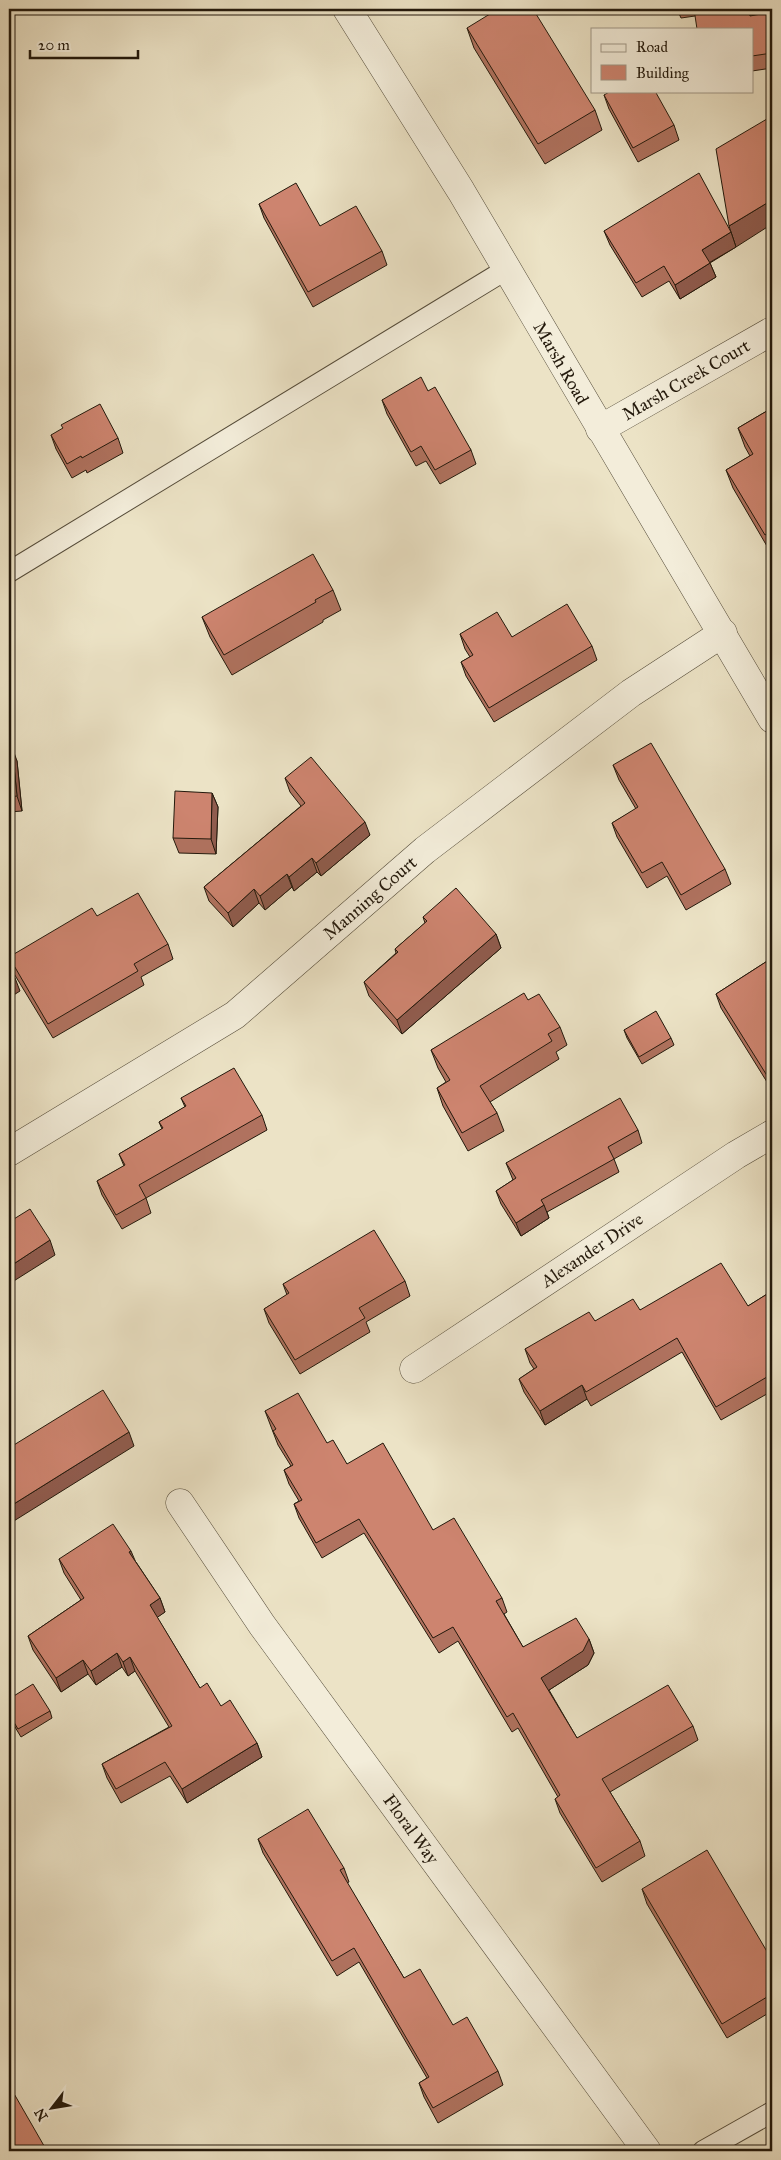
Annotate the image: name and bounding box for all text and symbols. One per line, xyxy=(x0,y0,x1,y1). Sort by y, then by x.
scale bar xyxy=(30,28,138,60)
legend xyxy=(591,28,754,92)
text: 20 m xyxy=(38,36,70,54)
text: Road xyxy=(636,38,668,56)
text: Building xyxy=(636,64,690,82)
street label: Marsh Road xyxy=(529,318,593,408)
street label: Marsh Creek Court xyxy=(618,334,754,425)
street label: Manning Court xyxy=(319,851,422,945)
street label: Alexander Drive xyxy=(536,1208,647,1293)
street label: Floral Way xyxy=(378,1790,444,1869)
north arrow xyxy=(28,2082,78,2132)
text: N xyxy=(31,2105,52,2124)

